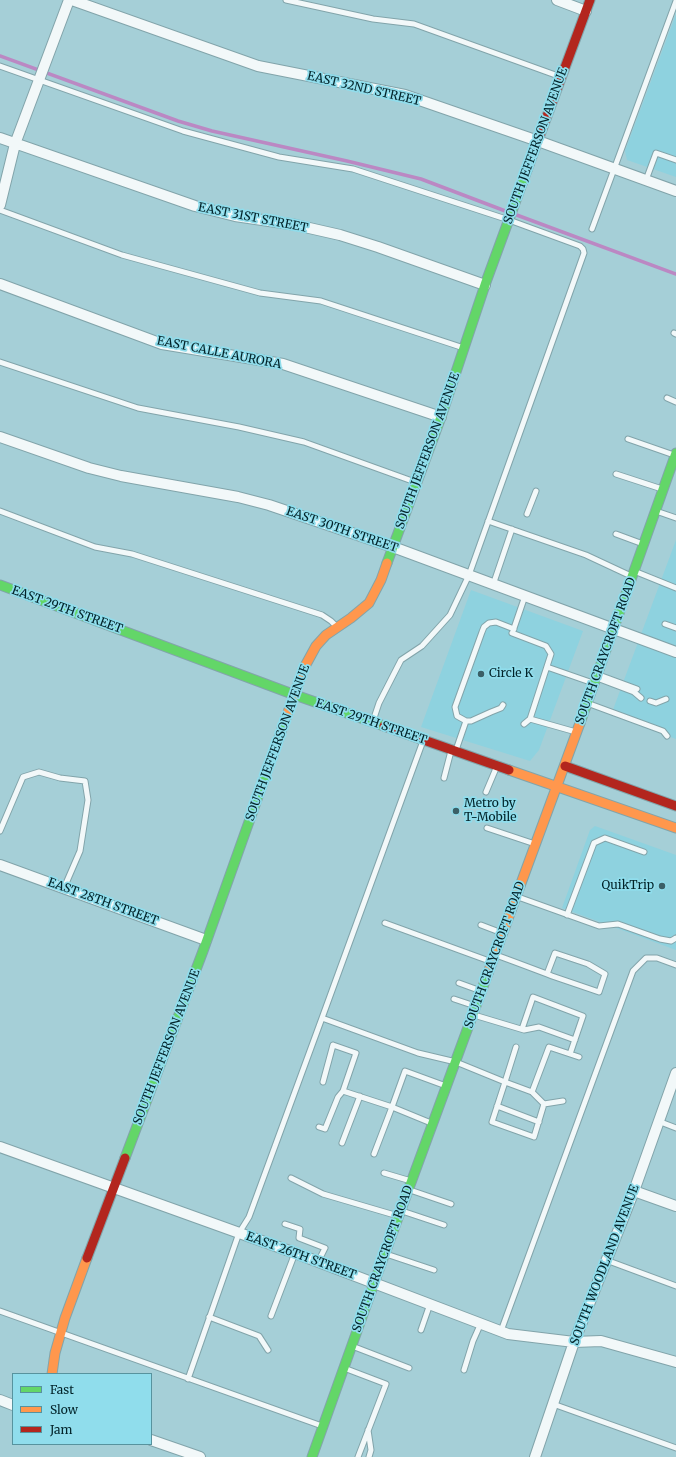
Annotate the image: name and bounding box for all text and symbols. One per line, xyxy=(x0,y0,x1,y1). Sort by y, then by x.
street label: SOUTH JEFFERSON AVENUE xyxy=(501,66,571,226)
street label: EAST 32ND STREET xyxy=(306,69,422,109)
street label: EAST 31ST STREET xyxy=(197,200,309,236)
street label: EAST CALLE AURORA xyxy=(155,334,283,372)
street label: SOUTH JEFFERSON AVENUE xyxy=(393,371,463,531)
street label: EAST 30TH STREET xyxy=(284,504,400,556)
street label: SOUTH CRAYCROFT ROAD xyxy=(573,576,639,726)
street label: EAST 29TH STREET xyxy=(10,583,124,637)
street label: SOUTH JEFFERSON AVENUE xyxy=(243,663,313,823)
place label: Circle K xyxy=(489,667,533,681)
marker: Circle K xyxy=(476,669,486,679)
street label: EAST 29TH STREET xyxy=(313,696,429,748)
place label: Metro by T-Mobile xyxy=(464,797,517,825)
marker: Metro by T-Mobile xyxy=(451,806,461,816)
street label: EAST 28TH STREET xyxy=(46,875,160,929)
place label: QuikTrip xyxy=(601,879,654,893)
street label: SOUTH CRAYCROFT ROAD xyxy=(462,880,528,1030)
marker: QuikTrip xyxy=(657,881,667,891)
street label: SOUTH JEFFERSON AVENUE xyxy=(131,967,203,1127)
street label: SOUTH WOODLAND AVENUE xyxy=(568,1183,642,1347)
street label: SOUTH CRAYCROFT ROAD xyxy=(350,1184,416,1334)
street label: EAST 26TH STREET xyxy=(244,1229,358,1283)
legend xyxy=(12,1373,152,1445)
text: Fast xyxy=(50,1382,74,1397)
text: Slow xyxy=(50,1402,78,1417)
text: Jam xyxy=(50,1422,72,1437)

